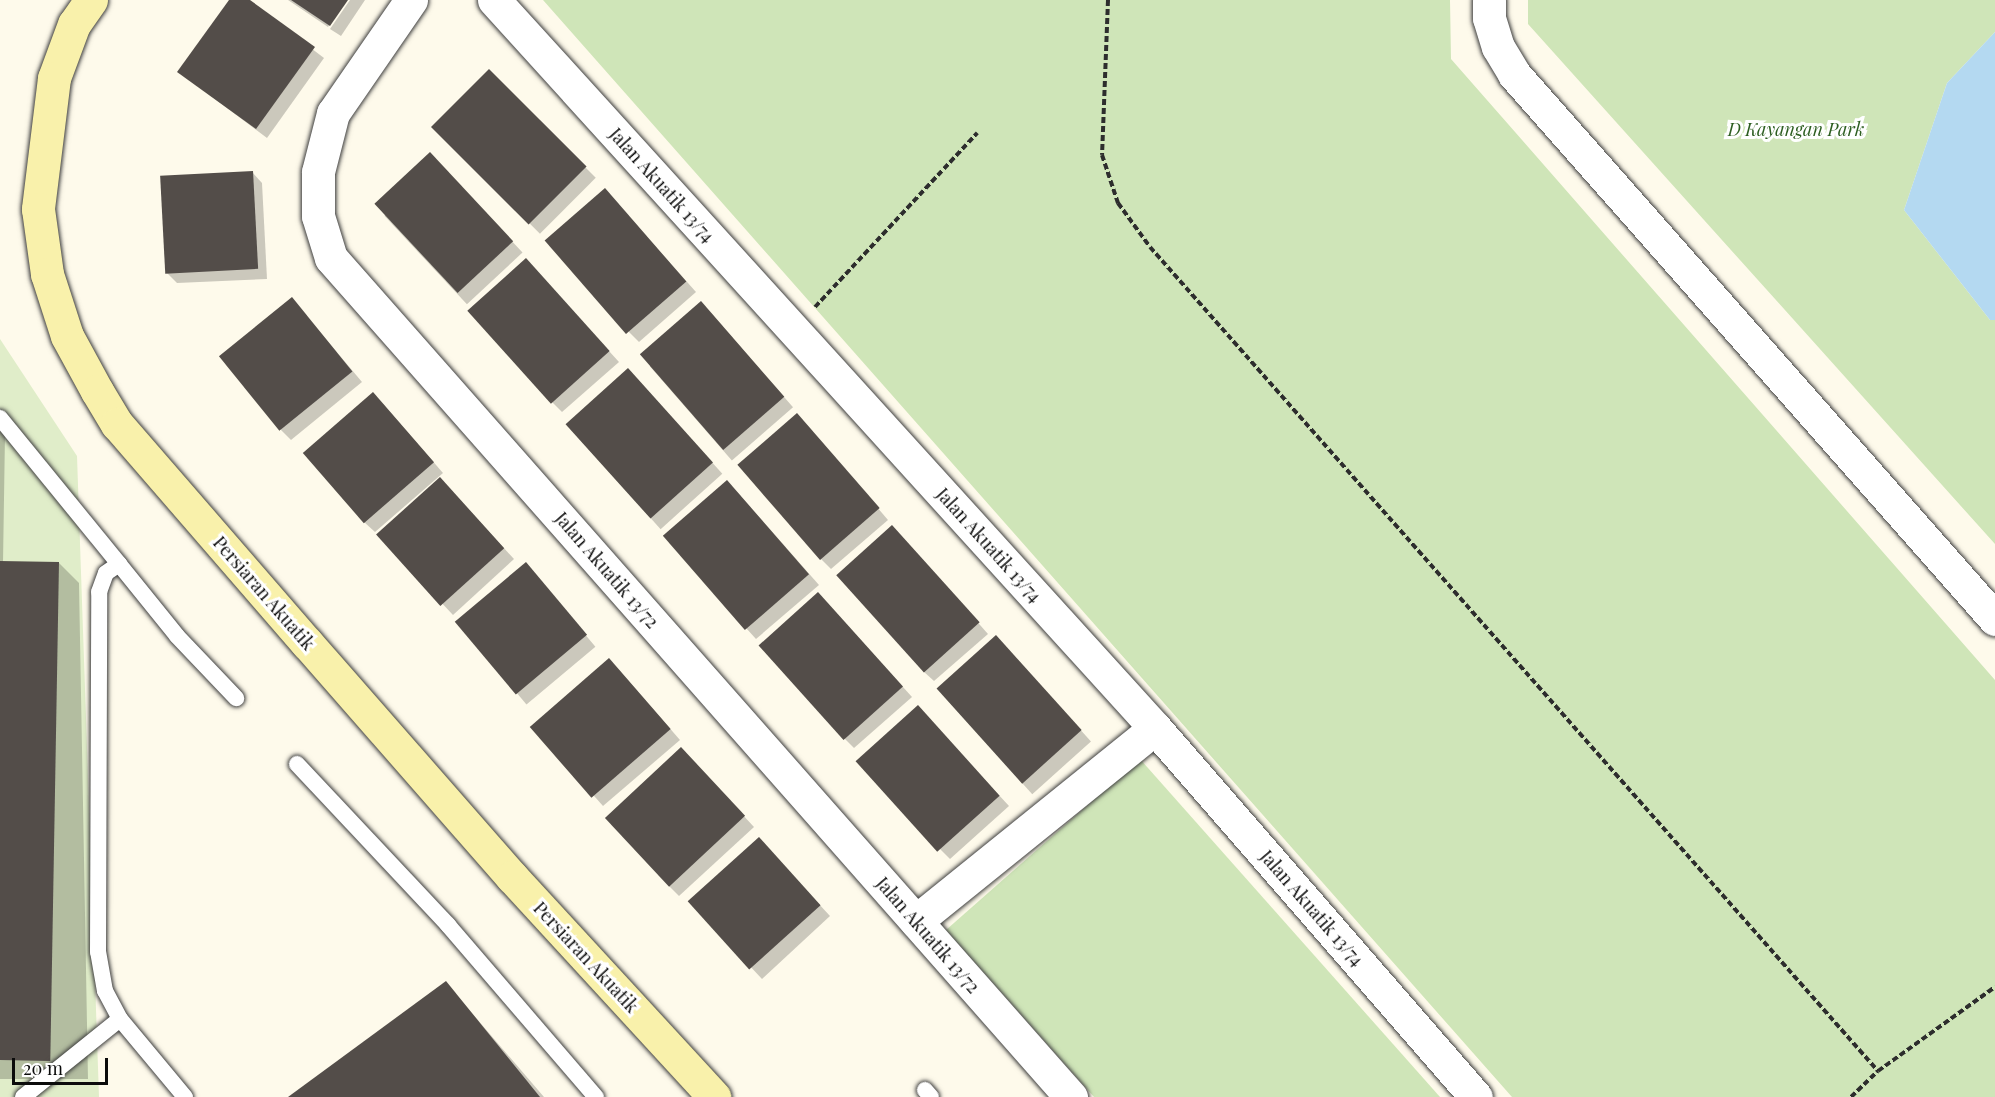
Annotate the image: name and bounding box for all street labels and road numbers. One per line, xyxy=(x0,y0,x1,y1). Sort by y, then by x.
street label: Jalan Akuatik 13/74 xyxy=(605,123,719,247)
street label: Jalan Akuatik 13/74 xyxy=(932,483,1046,607)
street label: Jalan Akuatik 13/72 xyxy=(550,507,664,633)
street label: Persiaran Akuatik xyxy=(209,532,319,654)
street label: Jalan Akuatik 13/74 xyxy=(1256,845,1368,971)
street label: Jalan Akuatik 13/72 xyxy=(871,872,985,998)
street label: Persiaran Akuatik xyxy=(529,897,643,1017)

